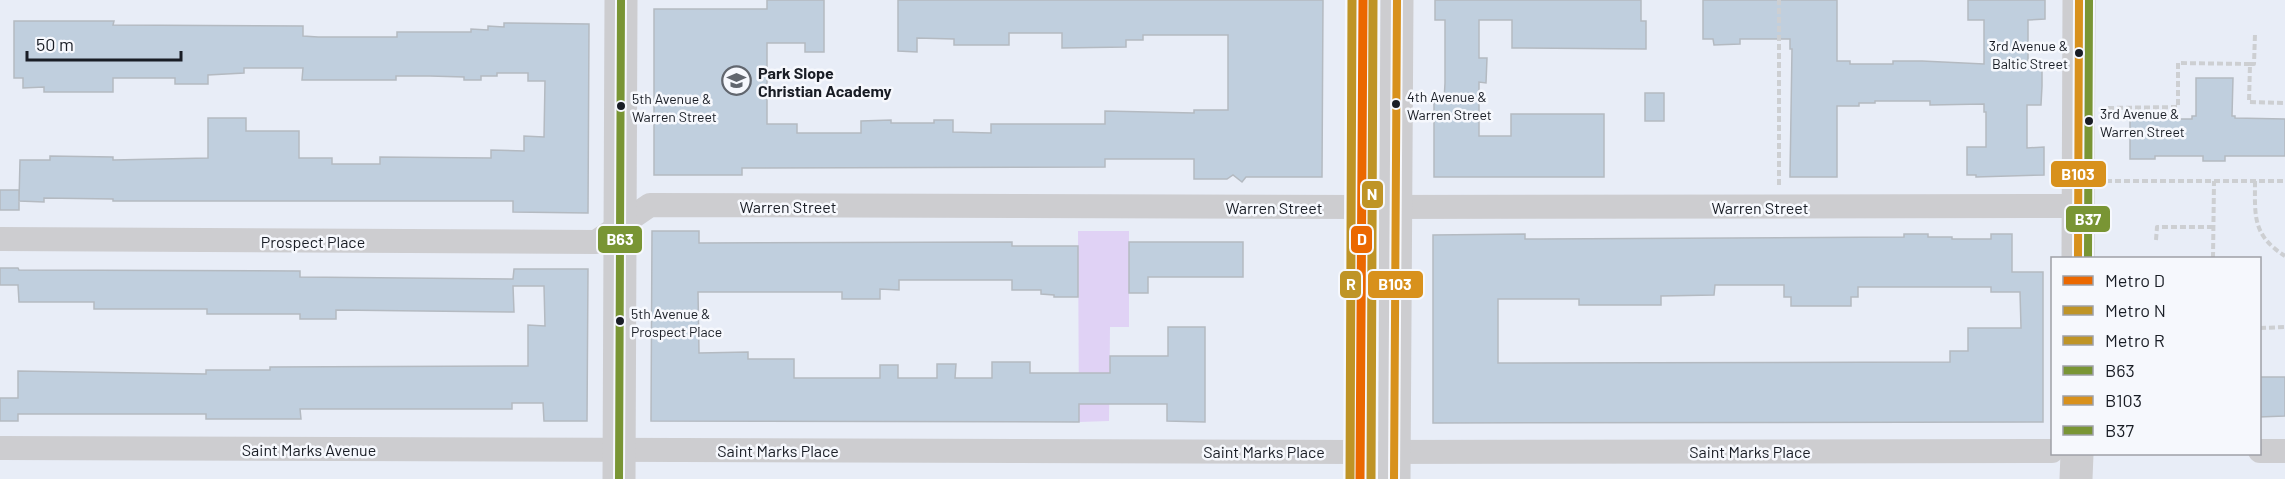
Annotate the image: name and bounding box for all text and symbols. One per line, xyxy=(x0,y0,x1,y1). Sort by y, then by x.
scale bar xyxy=(27,24,182,62)
text: 50 m xyxy=(36,33,74,55)
place label: 3rd Avenue & Baltic Street xyxy=(1989,37,2068,72)
marker: 3rd Avenue & Baltic Street xyxy=(2073,47,2085,59)
place label: Park Slope Christian Academy xyxy=(758,63,892,100)
school or university icon: Park Slope Christian Academy xyxy=(721,65,753,97)
place label: 4th Avenue & Warren Street xyxy=(1407,88,1492,123)
place label: 5th Avenue & Warren Street xyxy=(632,90,717,125)
marker: 4th Avenue & Warren Street xyxy=(1390,98,1402,110)
marker: 5th Avenue & Warren Street xyxy=(615,100,627,112)
place label: 3rd Avenue & Warren Street xyxy=(2100,105,2185,140)
marker: 3rd Avenue & Warren Street xyxy=(2083,115,2095,127)
line badge: B103 xyxy=(2050,160,2107,188)
text: B103 xyxy=(2061,164,2095,183)
line badge: N xyxy=(1361,180,1384,209)
text: N xyxy=(1367,184,1377,203)
street label: Warren Street xyxy=(739,197,837,216)
street label: Warren Street xyxy=(1225,198,1323,217)
street label: Warren Street xyxy=(1711,198,1809,217)
line badge: B37 xyxy=(2065,205,2111,233)
text: B37 xyxy=(2075,209,2101,228)
line badge: B63 xyxy=(597,225,643,254)
line badge: D xyxy=(1350,225,1373,254)
text: B63 xyxy=(606,229,634,248)
text: D xyxy=(1357,229,1367,248)
street label: Prospect Place xyxy=(261,232,365,251)
legend xyxy=(2051,257,2261,455)
text: Metro D xyxy=(2105,269,2165,291)
line badge: R xyxy=(1339,270,1362,299)
line badge: B103 xyxy=(1367,270,1424,299)
text: R xyxy=(1346,274,1356,293)
text: B103 xyxy=(1378,274,1412,293)
text: Metro N xyxy=(2105,299,2166,321)
place label: 5th Avenue & Prospect Place xyxy=(631,305,722,340)
marker: 5th Avenue & Prospect Place xyxy=(614,315,626,327)
text: Metro R xyxy=(2105,329,2165,351)
text: B63 xyxy=(2105,359,2135,381)
text: B103 xyxy=(2105,389,2142,411)
text: B37 xyxy=(2105,419,2135,441)
street label: Saint Marks Avenue xyxy=(242,440,376,459)
street label: Saint Marks Place xyxy=(717,441,839,460)
street label: Saint Marks Place xyxy=(1203,442,1325,461)
street label: Saint Marks Place xyxy=(1689,442,1811,461)

